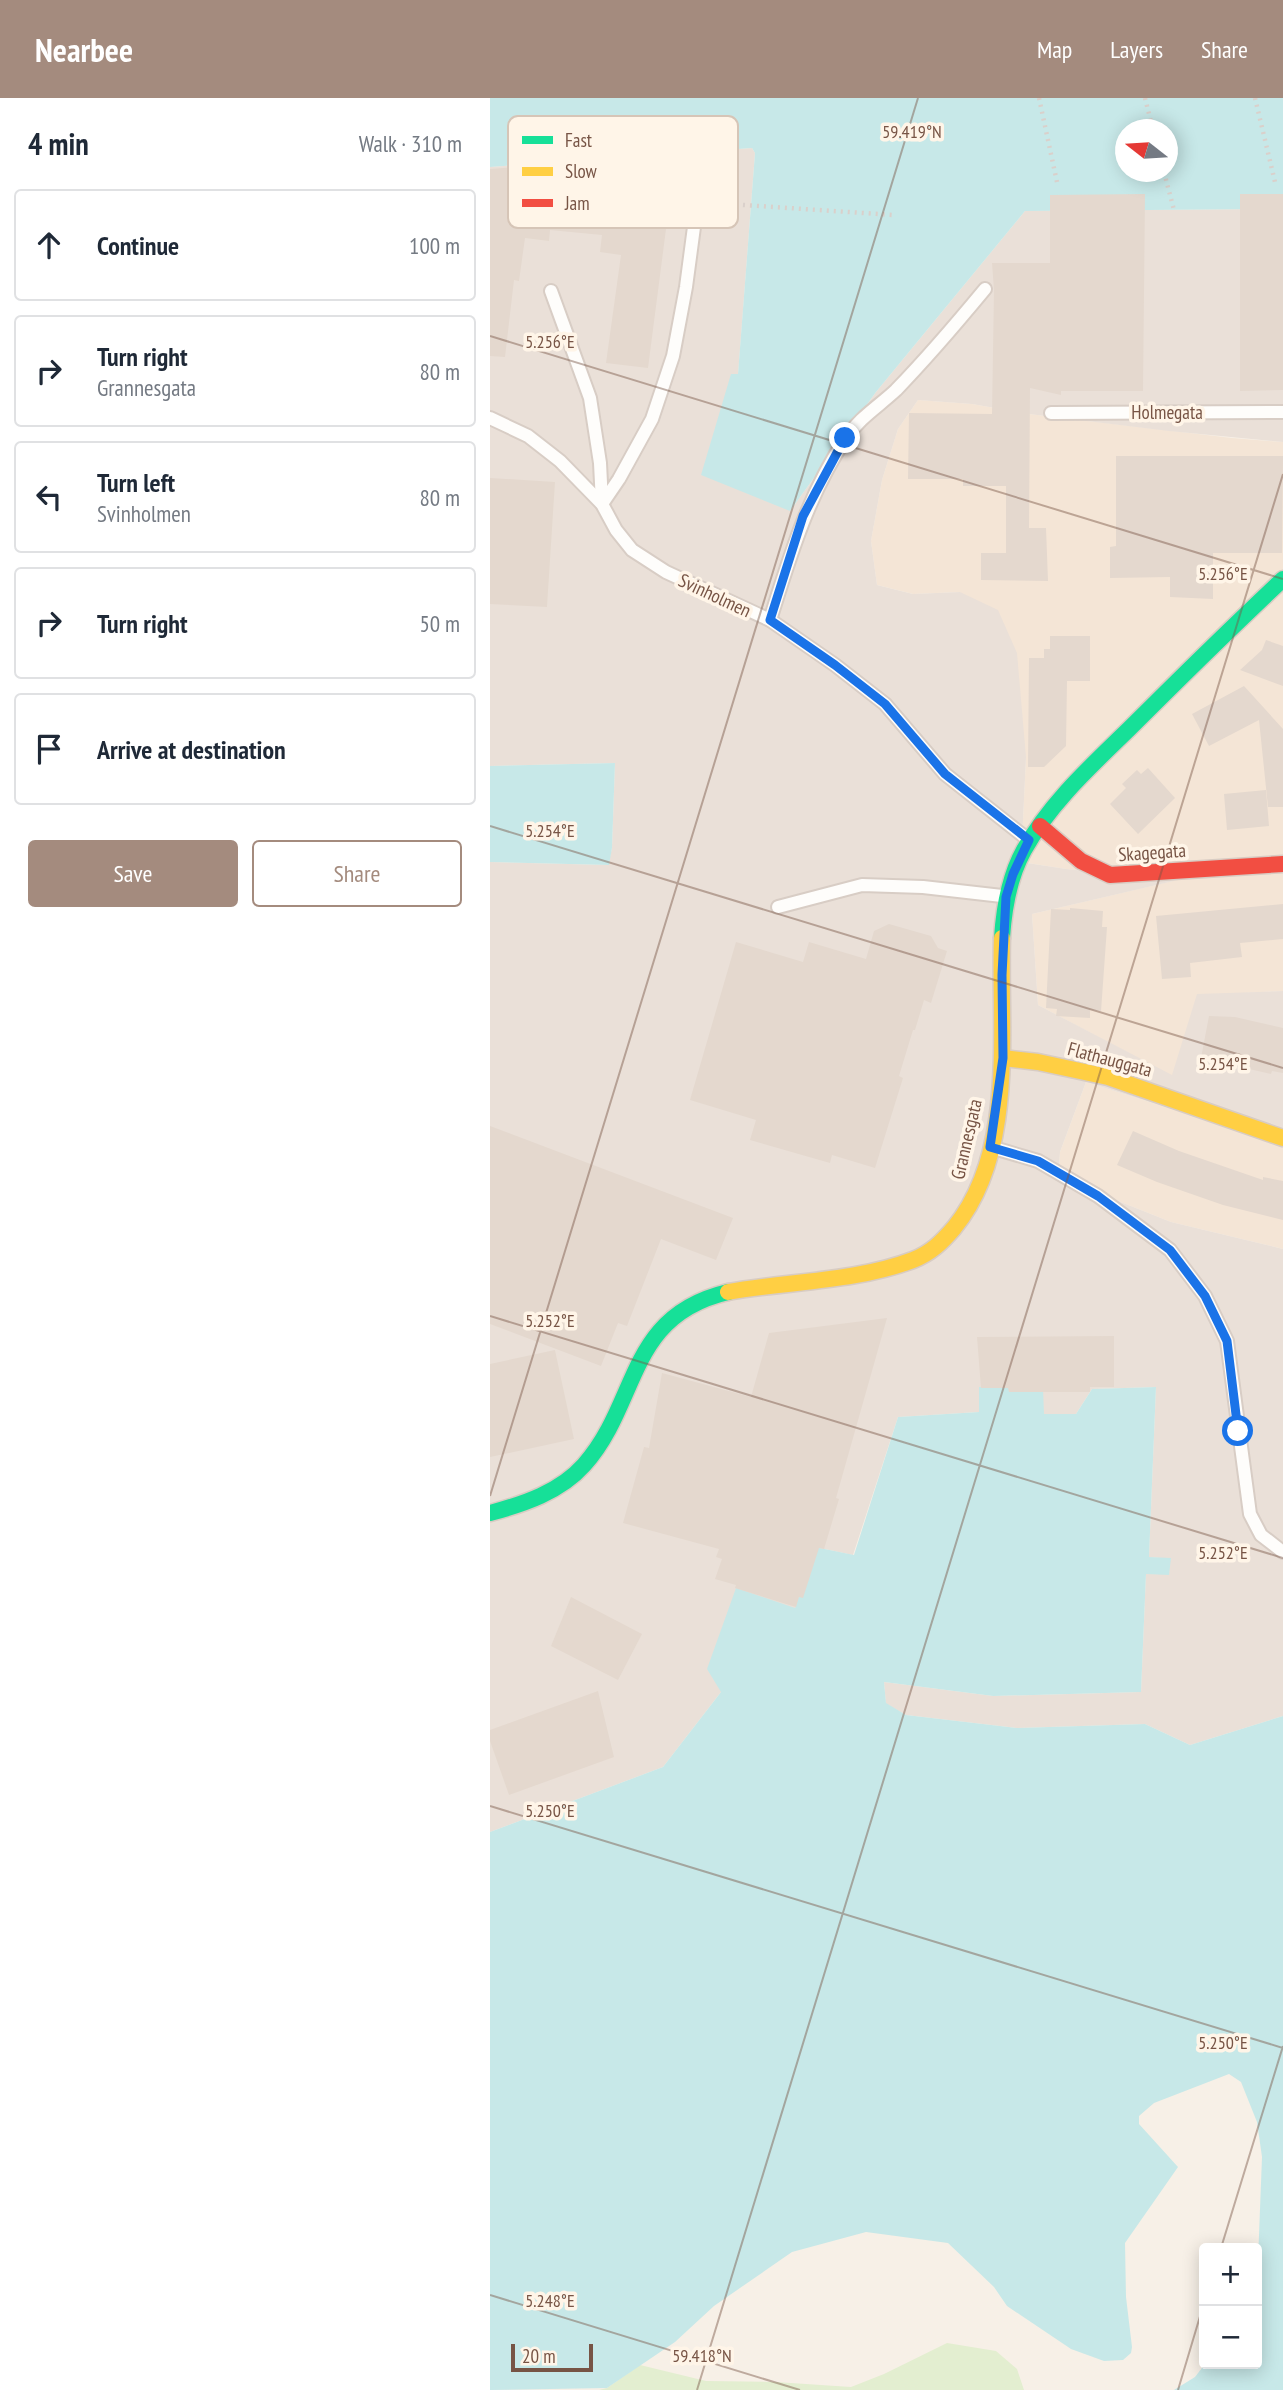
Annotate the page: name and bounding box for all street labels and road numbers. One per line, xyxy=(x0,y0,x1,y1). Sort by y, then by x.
street label: Holmegata xyxy=(1131,400,1203,424)
street label: Svinholmen xyxy=(675,568,755,622)
street label: Skagegata xyxy=(1117,838,1187,866)
street label: Flathauggata xyxy=(1065,1036,1155,1082)
street label: Grannesgata xyxy=(945,1096,987,1182)

